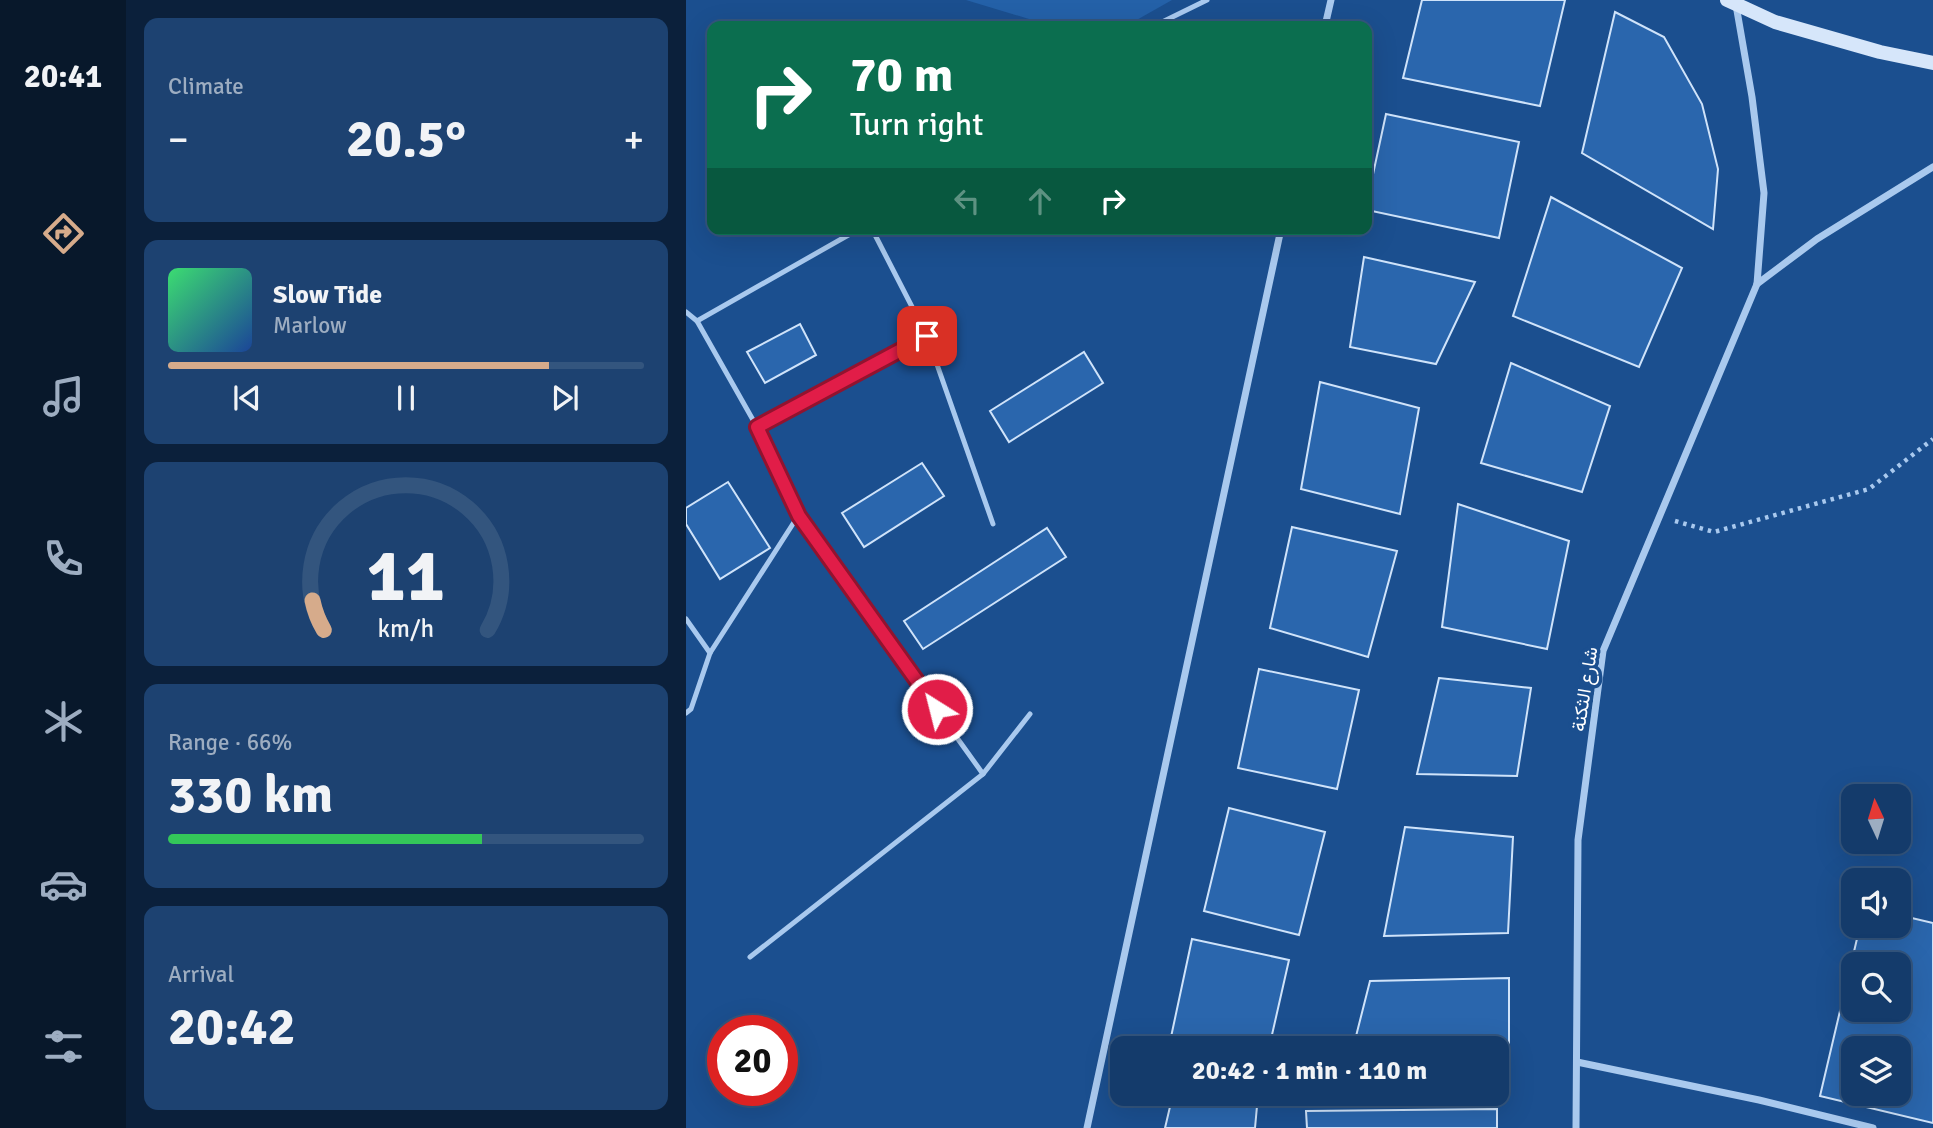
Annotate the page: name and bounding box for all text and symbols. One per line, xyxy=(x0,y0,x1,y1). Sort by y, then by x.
text: 70 m xyxy=(850,45,953,105)
icon: right xyxy=(735,49,826,140)
text: 20:41 xyxy=(24,57,102,96)
text: Climate xyxy=(168,72,244,101)
text: Turn right xyxy=(850,105,983,144)
text: 20.5° xyxy=(346,107,466,171)
text: − xyxy=(168,116,189,163)
text: + xyxy=(623,116,644,163)
icon: left xyxy=(948,182,986,220)
icon: ahead xyxy=(1021,182,1059,220)
icon: right xyxy=(1094,182,1132,220)
icon: directions xyxy=(39,209,88,258)
text: Slow Tide xyxy=(273,279,382,311)
pin xyxy=(897,306,957,366)
text: Marlow xyxy=(273,311,347,340)
icon: arrive xyxy=(908,317,946,355)
icon: music xyxy=(39,372,88,421)
icon: previous xyxy=(228,379,266,417)
icon: pause xyxy=(387,379,425,417)
icon: next xyxy=(546,379,584,417)
text: 11 xyxy=(367,532,445,621)
icon: phone xyxy=(39,534,88,583)
text: km/h xyxy=(378,613,434,644)
street label: شارع الثكنة xyxy=(1566,645,1604,733)
position arrow xyxy=(900,672,974,746)
icon: climate xyxy=(39,697,88,746)
text: Range · 66% xyxy=(168,728,292,757)
text: 330 km xyxy=(168,763,333,827)
north arrow xyxy=(1841,784,1911,854)
map controls xyxy=(1841,784,1911,1106)
icon: car xyxy=(39,860,88,909)
button: sound xyxy=(1841,868,1911,938)
button: search xyxy=(1841,952,1911,1022)
text: Arrival xyxy=(168,960,234,989)
text: 20:42 xyxy=(168,995,296,1059)
speed limit sign: 20 xyxy=(707,1015,798,1106)
icon: filters xyxy=(39,1022,88,1071)
button: layers xyxy=(1841,1036,1911,1106)
text: 20:42 · 1 min · 110 m xyxy=(1192,1055,1427,1087)

